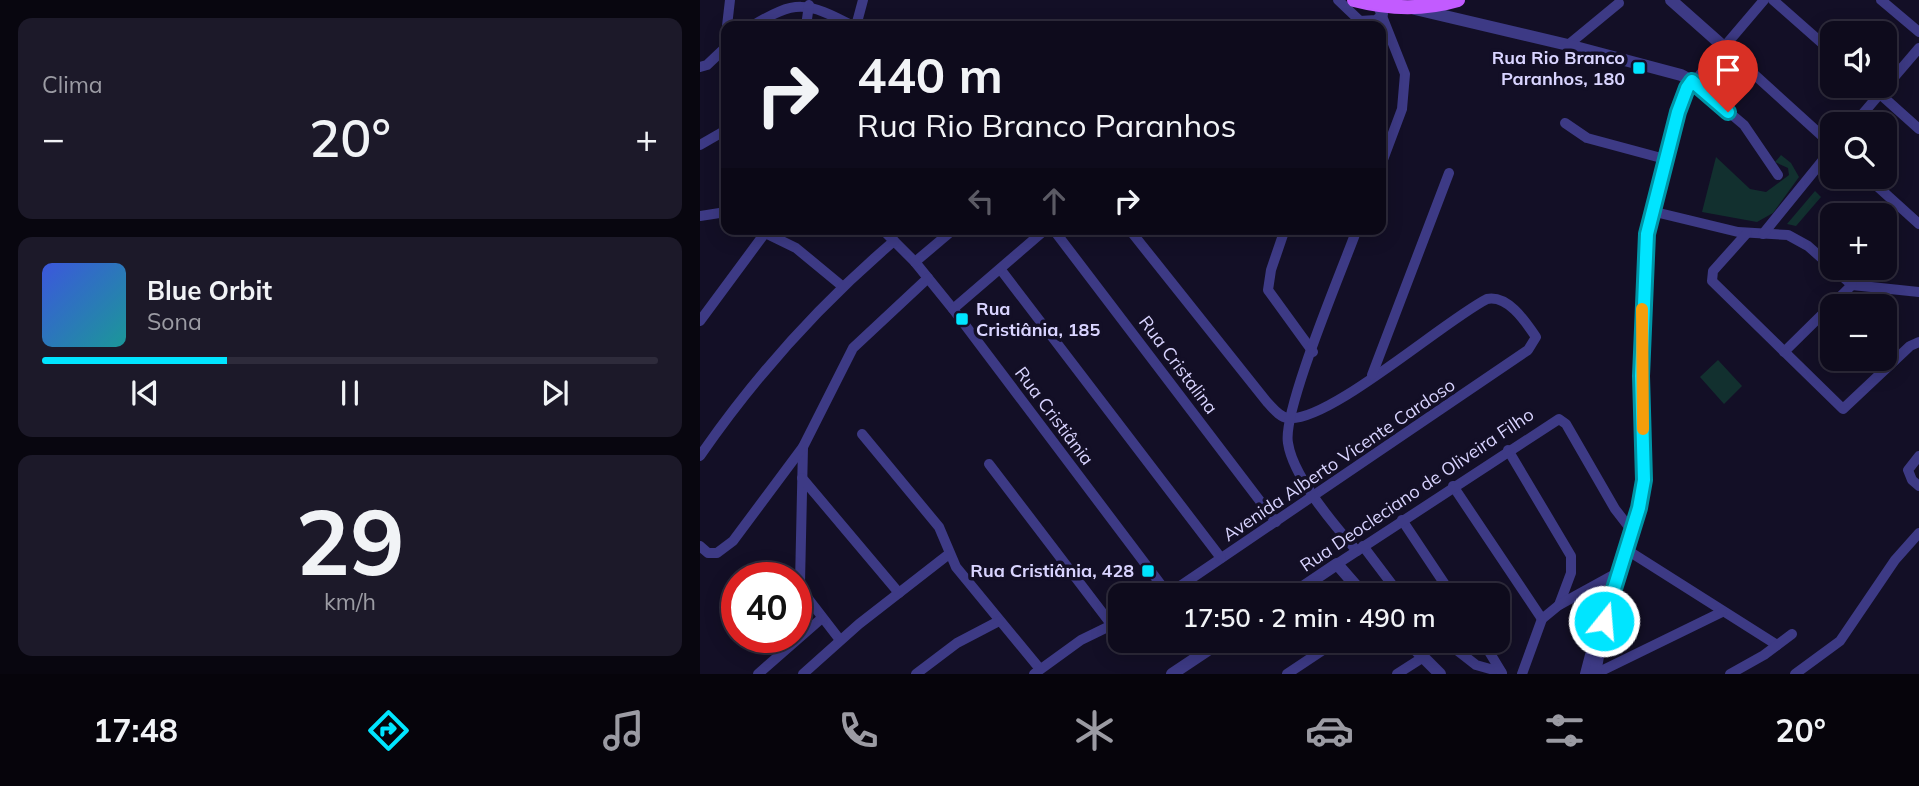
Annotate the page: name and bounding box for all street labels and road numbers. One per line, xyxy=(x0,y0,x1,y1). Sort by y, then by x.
street label: Rua Cristalina xyxy=(1134,311,1223,418)
street label: Rua Cristiânia xyxy=(1010,362,1099,469)
street label: Avenida Alberto Vicente Cardoso xyxy=(1218,373,1459,546)
street label: Rua Deocleciano de Oliveira Filho xyxy=(1295,403,1538,577)

